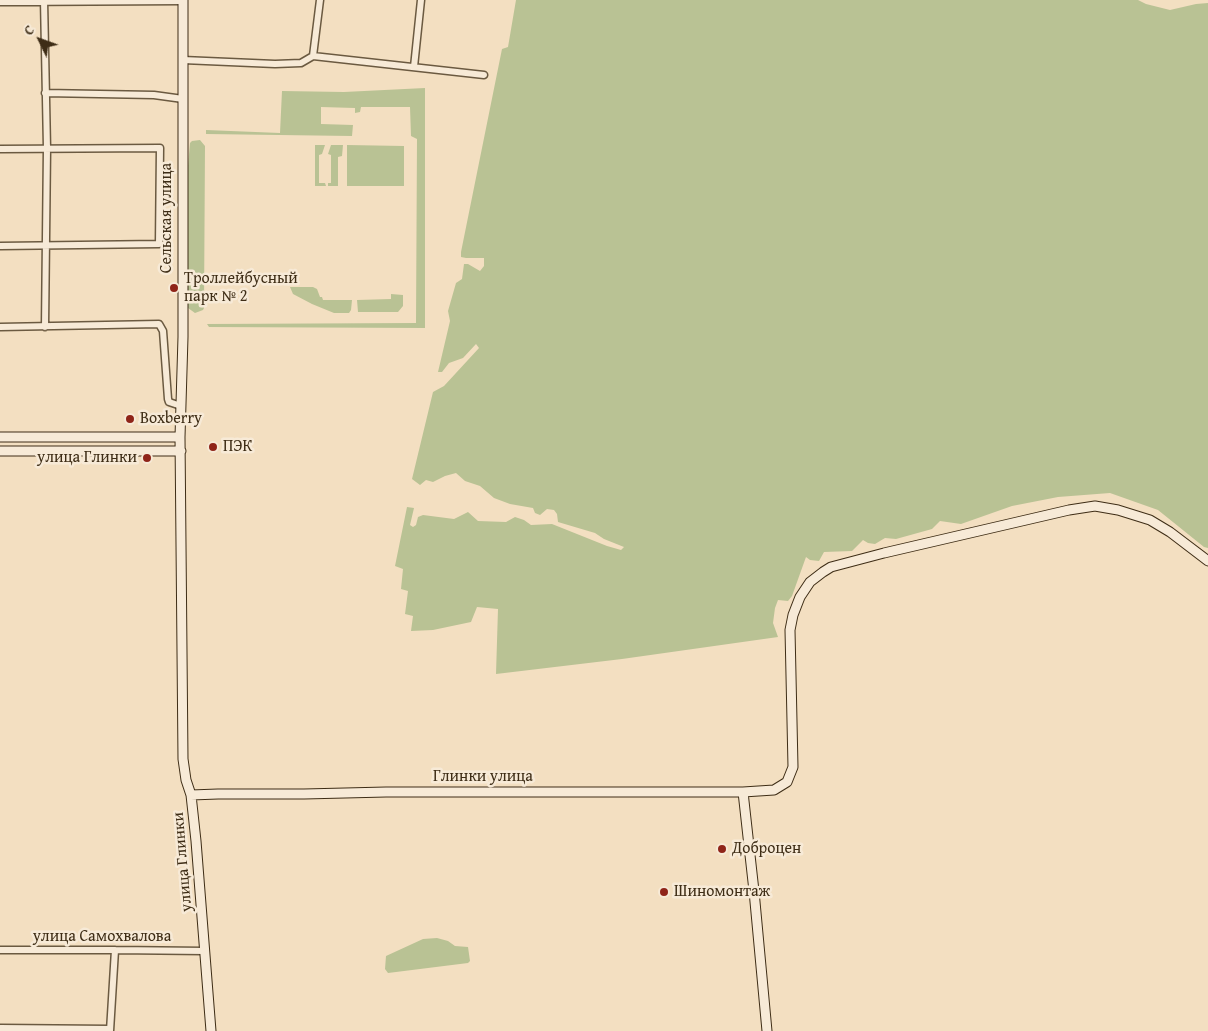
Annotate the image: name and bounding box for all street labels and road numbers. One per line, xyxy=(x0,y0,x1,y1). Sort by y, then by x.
street label: Сельская улица xyxy=(157,163,177,273)
street label: Глинки улица xyxy=(433,767,533,787)
street label: улица Глинки xyxy=(169,811,197,913)
street label: улица Самохвалова xyxy=(33,927,171,947)

